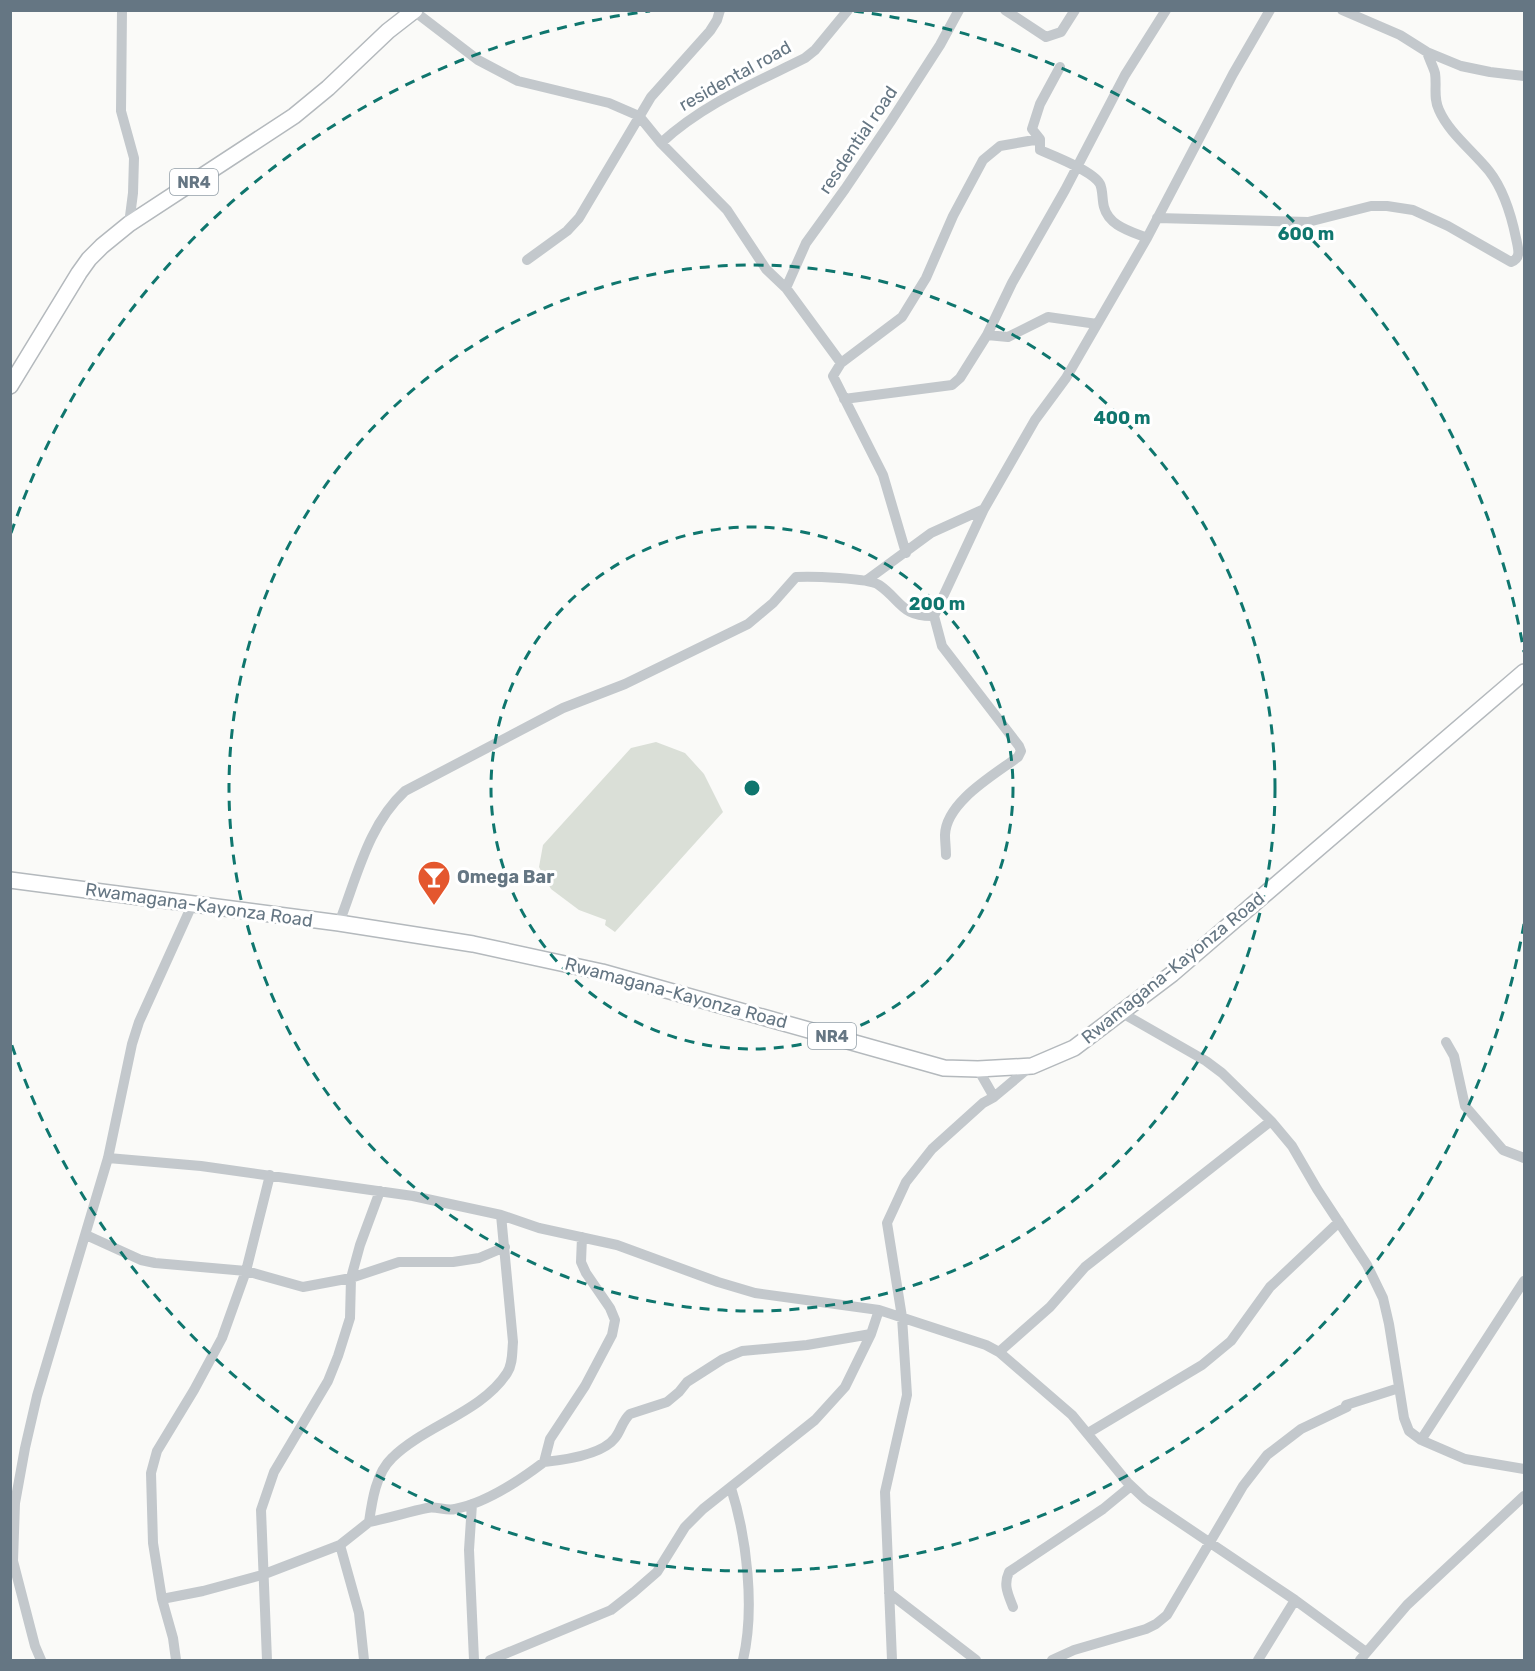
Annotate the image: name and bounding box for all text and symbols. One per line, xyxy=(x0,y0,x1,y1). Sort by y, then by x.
street label: residental road xyxy=(675,36,795,116)
street label: resdential road xyxy=(814,82,902,198)
road number: NR4 xyxy=(170,169,218,195)
text: 600 m xyxy=(1278,223,1334,245)
text: 400 m xyxy=(1093,407,1151,429)
text: 200 m xyxy=(909,593,965,615)
centre of rings xyxy=(742,778,762,798)
bar icon: Omega Bar xyxy=(416,859,452,906)
place label: Omega Bar xyxy=(457,866,554,888)
street label: Rwamagana-Kayonza Road xyxy=(84,878,314,932)
street label: Rwamagana-Kayonza Road xyxy=(1077,887,1269,1049)
street label: Rwamagana-Kayonza Road xyxy=(562,953,790,1033)
road number: NR4 xyxy=(808,1023,856,1049)

